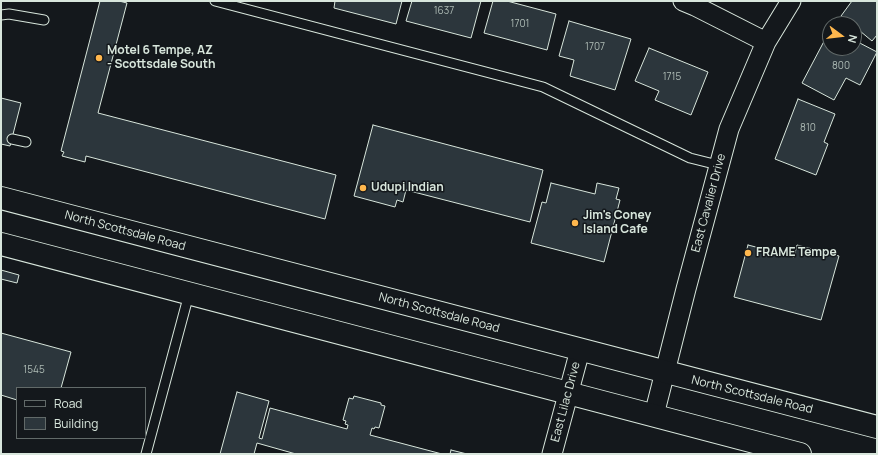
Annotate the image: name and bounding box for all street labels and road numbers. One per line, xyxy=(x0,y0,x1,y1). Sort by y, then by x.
street label: East Cavalier Drive xyxy=(689,152,729,254)
street label: North Scottsdale Road xyxy=(63,208,187,254)
street label: North Scottsdale Road xyxy=(377,290,501,336)
street label: East Lilac Drive xyxy=(548,360,584,444)
street label: North Scottsdale Road xyxy=(690,373,814,417)

